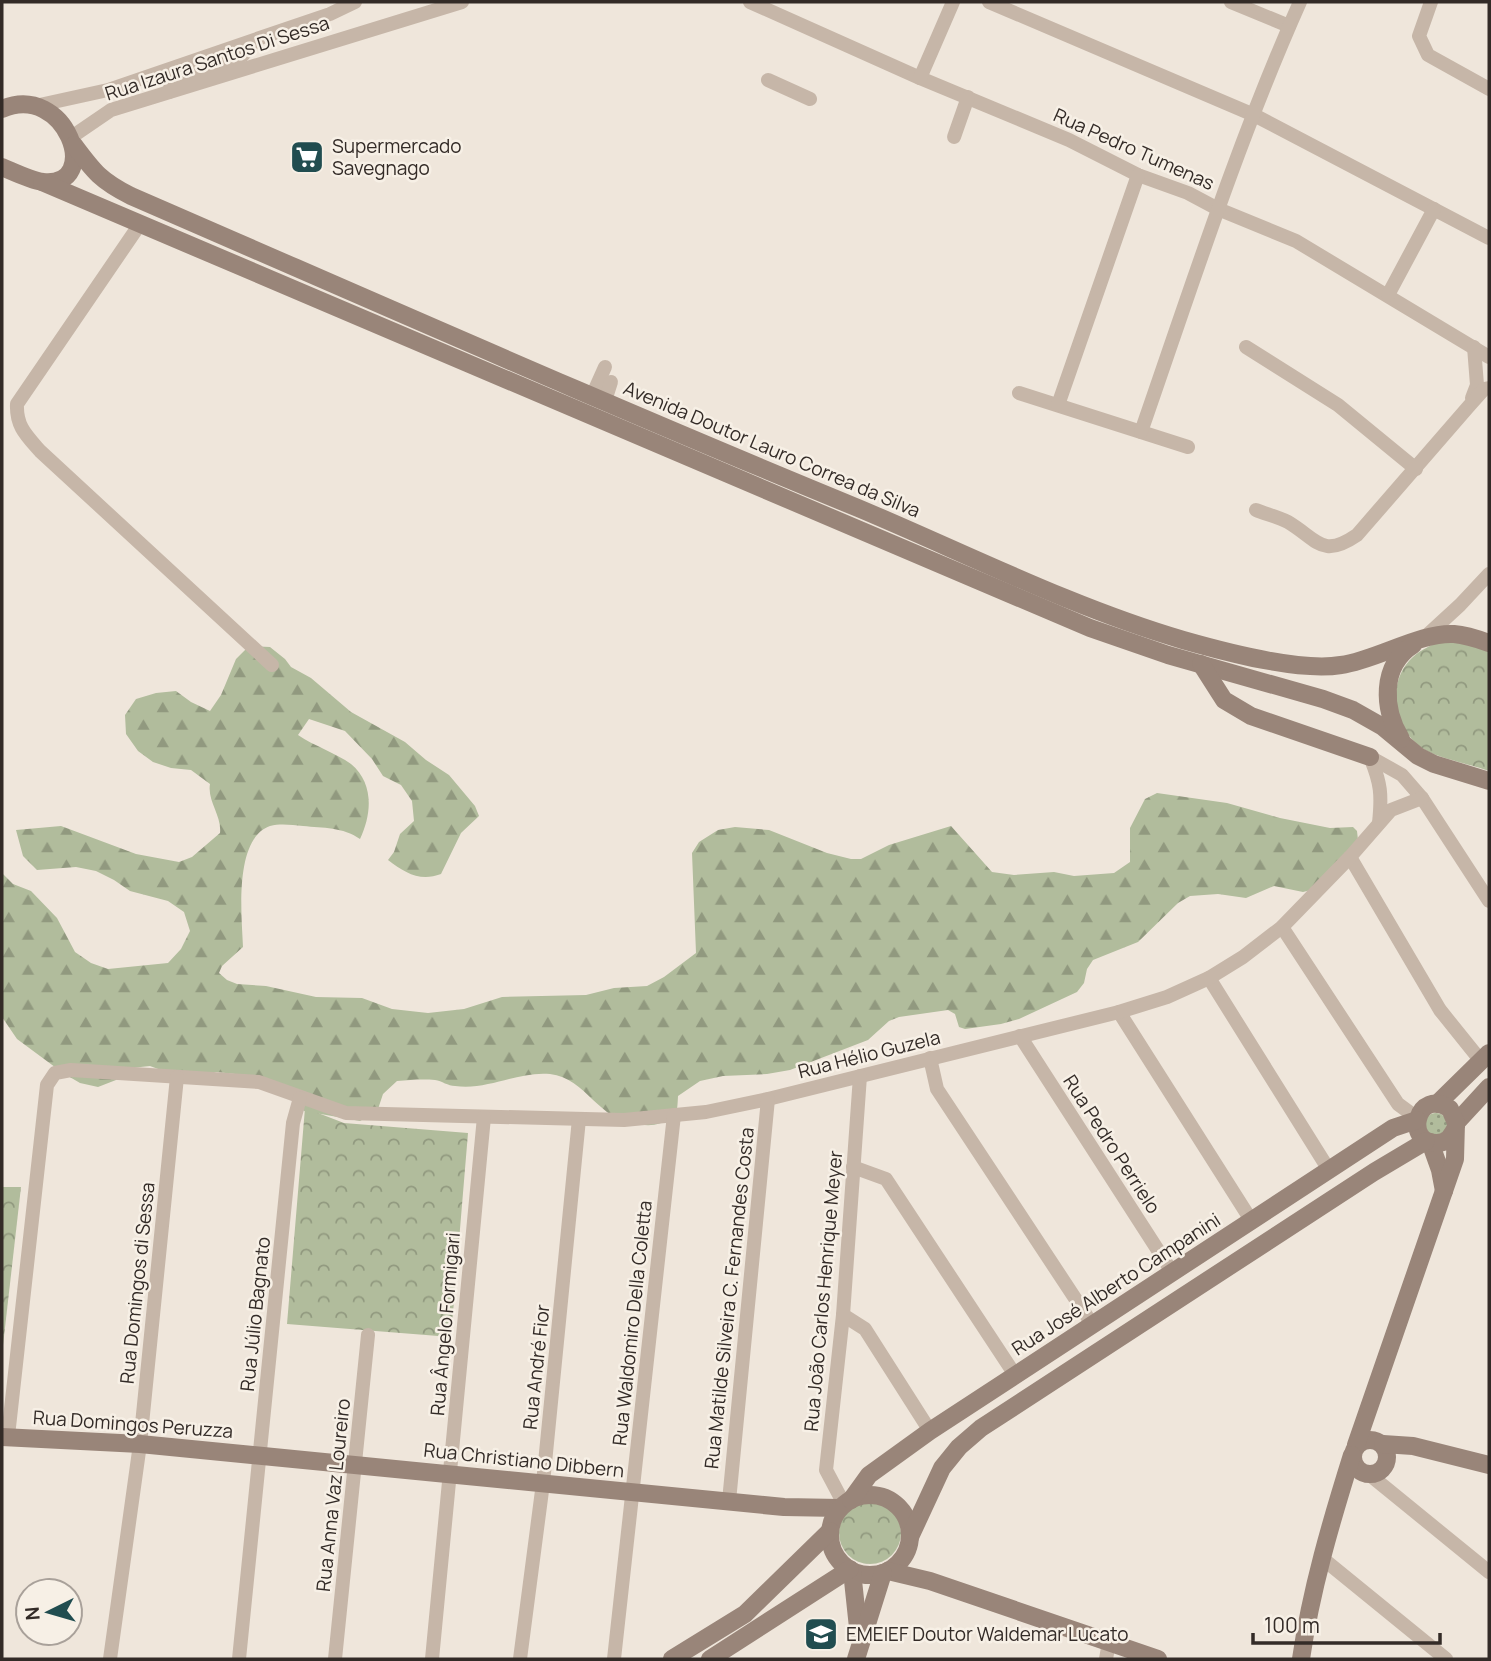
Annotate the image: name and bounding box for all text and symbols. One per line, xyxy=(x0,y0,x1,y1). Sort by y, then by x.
street label: Rua Izaura Santos Di Sessa xyxy=(102,9,332,107)
street label: Rua Pedro Tumenas xyxy=(1049,102,1219,196)
place label: Supermercado Savegnago xyxy=(332,133,462,181)
supermarket icon: Supermercado Savegnago xyxy=(288,138,326,176)
street label: Avenida Doutor Lauro Correa da Silva xyxy=(620,375,924,523)
street label: Rua Hélio Guzela xyxy=(795,1024,943,1084)
street label: Rua Pedro Perrielo xyxy=(1057,1070,1167,1218)
street label: Rua Matilde Silveira C. Fernandes Costa xyxy=(698,1126,760,1470)
street label: Rua João Carlos Henrique Meyer xyxy=(798,1149,848,1433)
street label: Rua Domingos di Sessa xyxy=(113,1181,161,1385)
street label: Rua Waldomiro Della Coletta xyxy=(606,1199,658,1447)
street label: Rua José Alberto Campanini xyxy=(1007,1207,1225,1361)
street label: Rua Ângelo Formigari xyxy=(424,1231,466,1417)
street label: Rua Júlio Bagnato xyxy=(234,1235,276,1393)
street label: Rua André Fior xyxy=(516,1303,556,1431)
street label: Rua Anna Vaz Loureiro xyxy=(310,1397,356,1593)
street label: Rua Domingos Peruzza xyxy=(32,1404,234,1444)
street label: Rua Christiano Dibbern xyxy=(422,1437,626,1483)
north arrow xyxy=(14,1577,84,1647)
scale bar xyxy=(1253,1602,1440,1646)
text: N xyxy=(19,1606,46,1621)
text: 100 m xyxy=(1264,1611,1320,1639)
school or university icon: EMEIEF Doutor Waldemar Lucato xyxy=(802,1615,840,1653)
place label: EMEIEF Doutor Waldemar Lucato xyxy=(846,1621,1128,1647)

